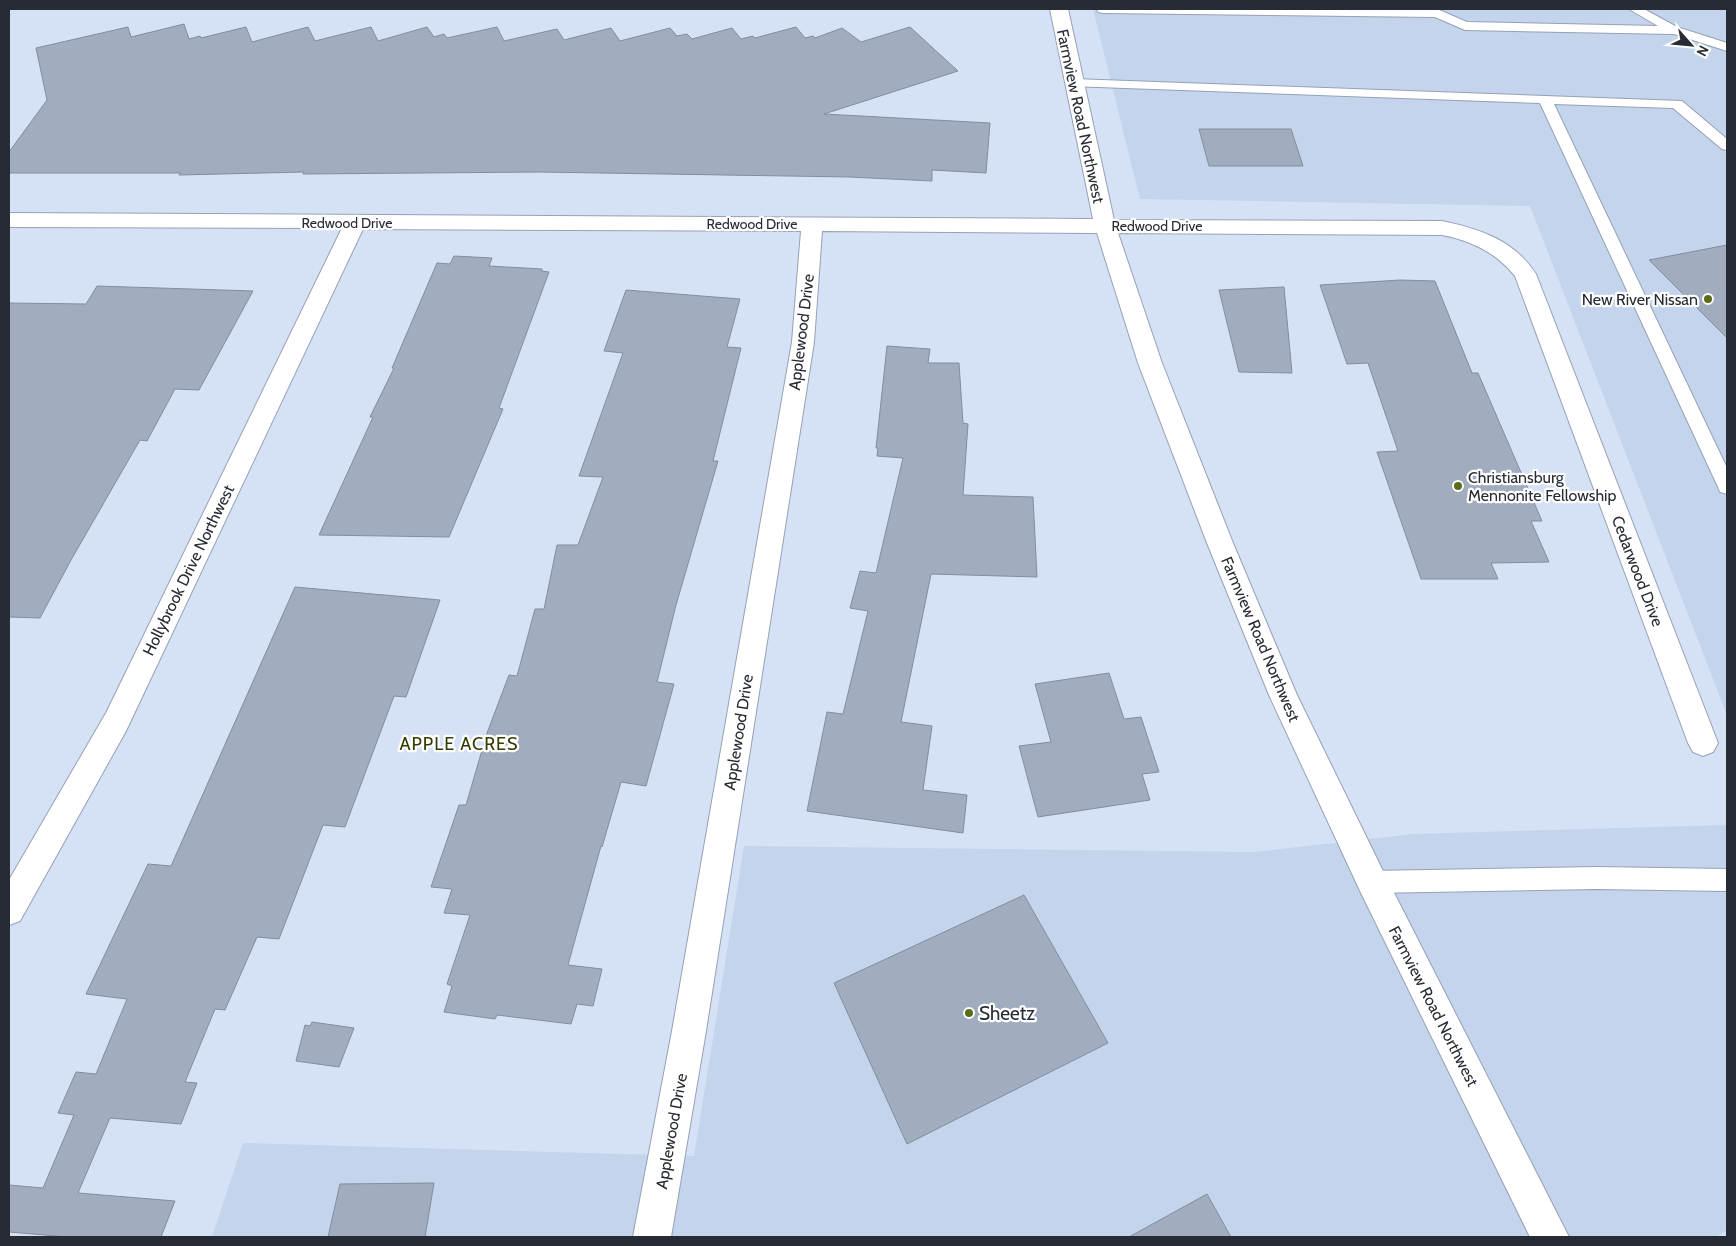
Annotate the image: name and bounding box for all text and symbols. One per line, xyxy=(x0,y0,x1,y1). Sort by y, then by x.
north arrow xyxy=(1666,20,1716,70)
street label: Farmview Road Northwest xyxy=(1053,27,1108,205)
text: N xyxy=(1692,42,1713,59)
street label: Redwood Drive xyxy=(302,214,392,232)
street label: Redwood Drive xyxy=(707,215,797,233)
street label: Redwood Drive xyxy=(1112,217,1202,235)
street label: Applewood Drive xyxy=(785,273,818,391)
place label: New River Nissan xyxy=(1582,290,1698,309)
marker: New River Nissan xyxy=(1702,293,1714,305)
place label: Christiansburg Mennonite Fellowship xyxy=(1468,468,1616,505)
marker: Christiansburg Mennonite Fellowship xyxy=(1452,480,1464,492)
street label: Hollybrook Drive Northwest xyxy=(139,481,238,659)
street label: Cedarwood Drive xyxy=(1608,513,1667,629)
street label: Farmview Road Northwest xyxy=(1217,554,1304,725)
street label: Applewood Drive xyxy=(720,673,757,791)
district label: APPLE ACRES xyxy=(399,733,519,755)
street label: Farmview Road Northwest xyxy=(1385,923,1483,1090)
place label: Sheetz xyxy=(979,1002,1035,1025)
marker: Sheetz xyxy=(963,1007,975,1019)
street label: Applewood Drive xyxy=(652,1072,691,1190)

